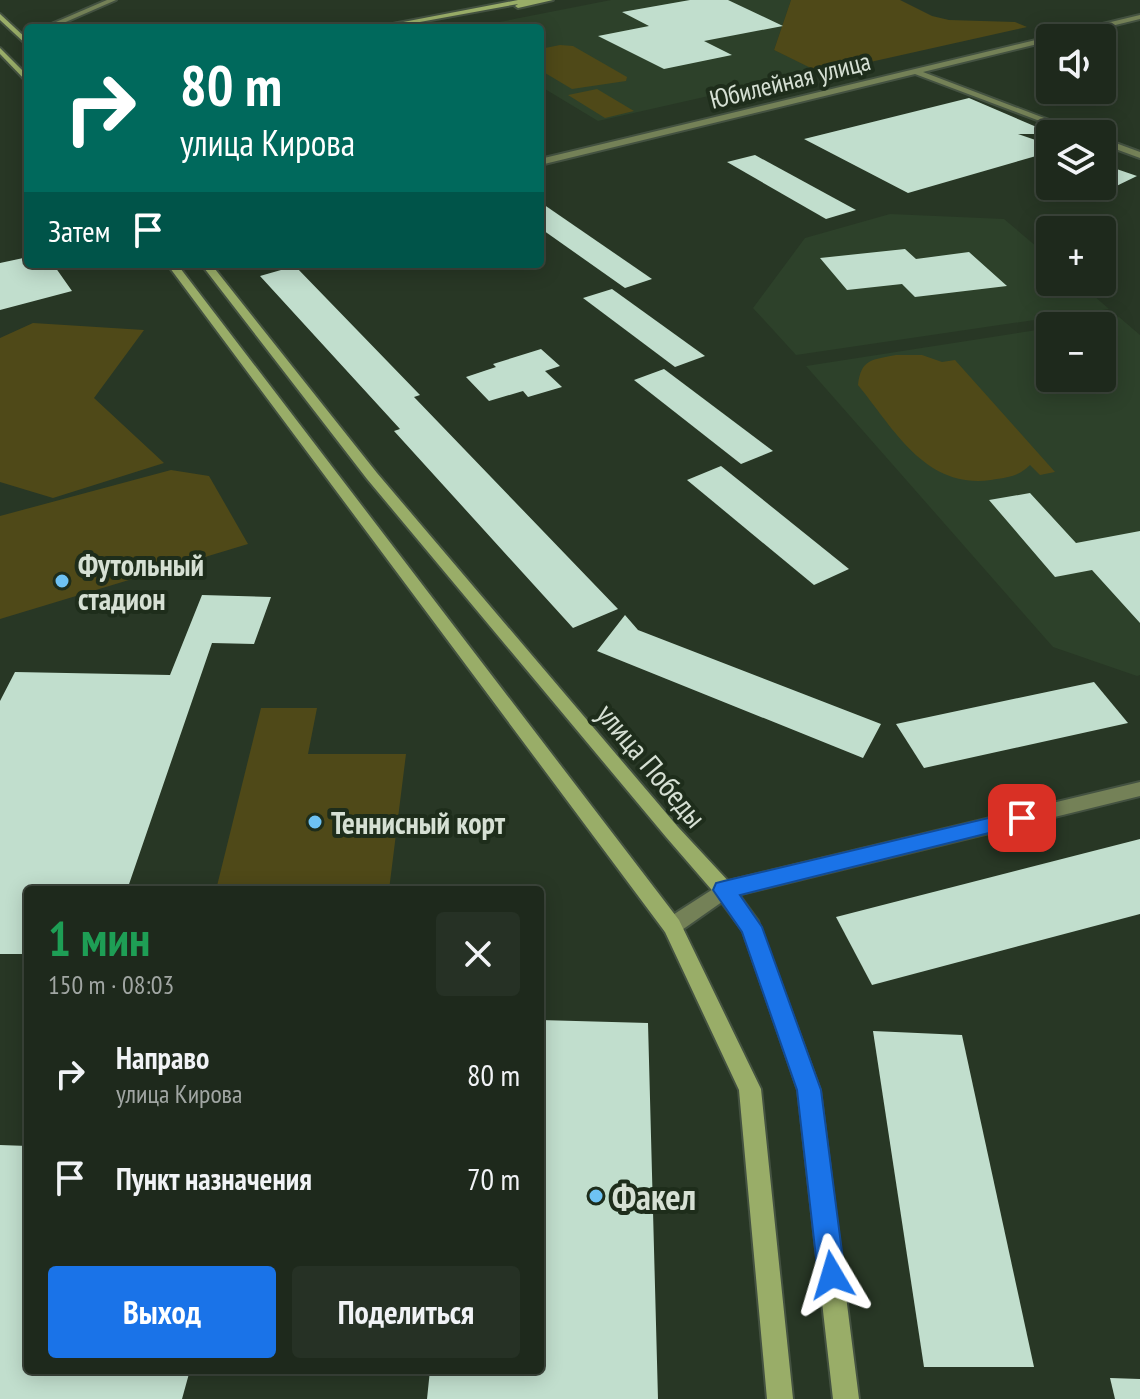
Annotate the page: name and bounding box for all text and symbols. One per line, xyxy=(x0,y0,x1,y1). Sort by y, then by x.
map controls xyxy=(1036,24,1116,392)
button: sound xyxy=(1036,24,1116,104)
street label: Юбилейная улица xyxy=(706,44,874,116)
text: 80 m xyxy=(180,49,282,121)
icon: right xyxy=(48,56,152,160)
text: улица Кирова xyxy=(180,119,355,166)
button: layers xyxy=(1036,120,1116,200)
icon: arrive xyxy=(126,208,170,252)
text: Затем xyxy=(48,211,110,250)
button: + xyxy=(1036,216,1116,296)
button: − xyxy=(1036,312,1116,392)
place label: Футольный стадион xyxy=(78,545,204,618)
marker: Футольный стадион xyxy=(53,572,71,590)
street label: улица Победы xyxy=(589,695,715,835)
pin xyxy=(988,784,1056,852)
icon: arrive xyxy=(1000,796,1044,840)
place label: Теннисный корт xyxy=(331,803,506,842)
marker: Теннисный корт xyxy=(306,813,324,831)
text: 1 мин xyxy=(48,907,150,969)
button: close xyxy=(436,912,520,996)
text: 150 m · 08:03 xyxy=(48,968,174,1001)
text: Направо xyxy=(116,1038,209,1077)
icon: right xyxy=(48,1052,92,1096)
text: 80 m xyxy=(467,1055,520,1094)
text: улица Кирова xyxy=(116,1077,243,1110)
icon: arrive xyxy=(48,1156,92,1200)
text: Пункт назначения xyxy=(116,1159,312,1198)
text: 70 m xyxy=(467,1159,520,1198)
place label: Факел xyxy=(612,1173,696,1220)
marker: Факел xyxy=(587,1187,605,1205)
position arrow xyxy=(790,1233,874,1317)
button: Выход xyxy=(48,1266,276,1358)
button: Поделиться xyxy=(292,1266,520,1358)

